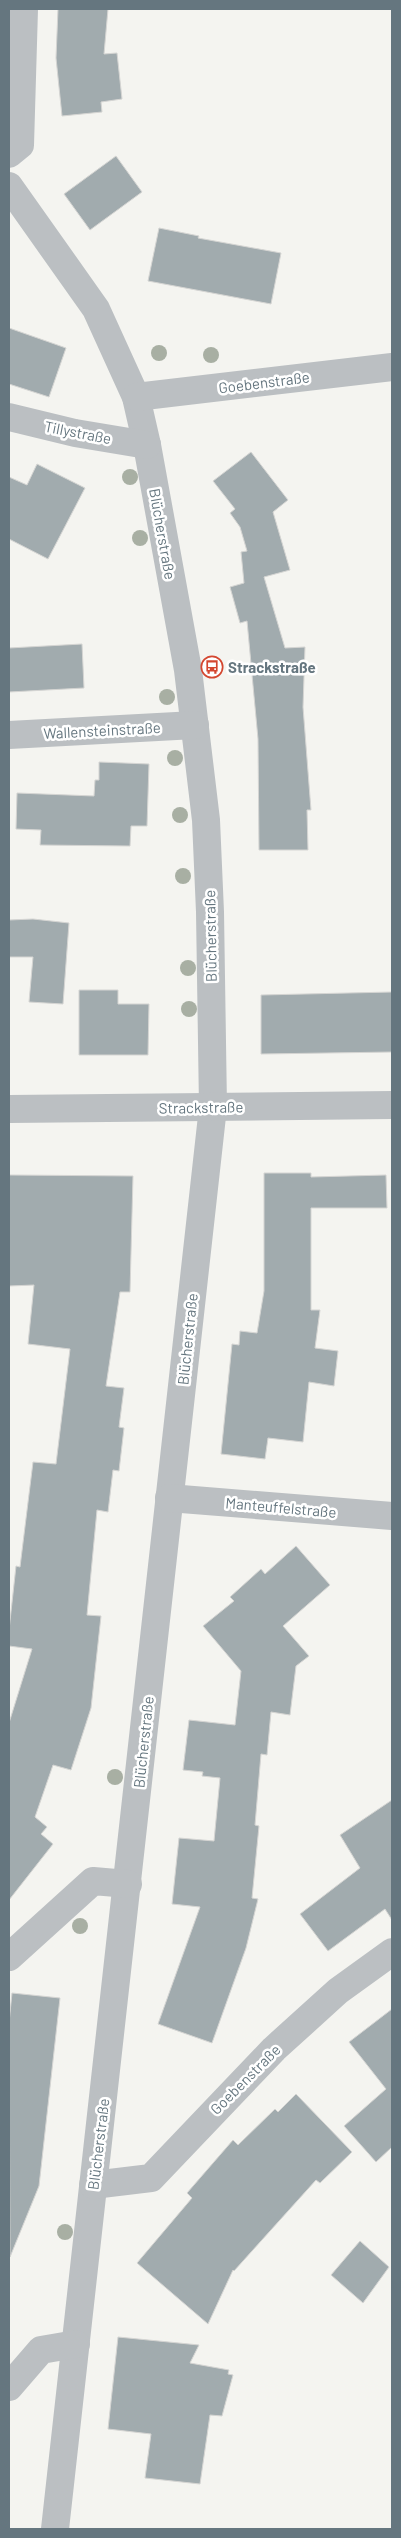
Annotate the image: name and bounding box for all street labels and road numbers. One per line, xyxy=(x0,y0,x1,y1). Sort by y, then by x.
street label: Goebenstraße xyxy=(217,367,311,397)
street label: Tillystraße xyxy=(43,417,113,447)
street label: Blücherstraße xyxy=(146,487,180,581)
street label: Wallensteinstraße xyxy=(43,718,161,742)
street label: Blücherstraße xyxy=(200,890,220,982)
street label: Strackstraße xyxy=(159,1097,243,1117)
street label: Blücherstraße xyxy=(173,1292,201,1386)
street label: Manteuffelstraße xyxy=(225,1493,337,1521)
street label: Blücherstraße xyxy=(129,1695,157,1789)
street label: Goebenstraße xyxy=(206,2040,284,2118)
street label: Blücherstraße xyxy=(83,2097,113,2191)

